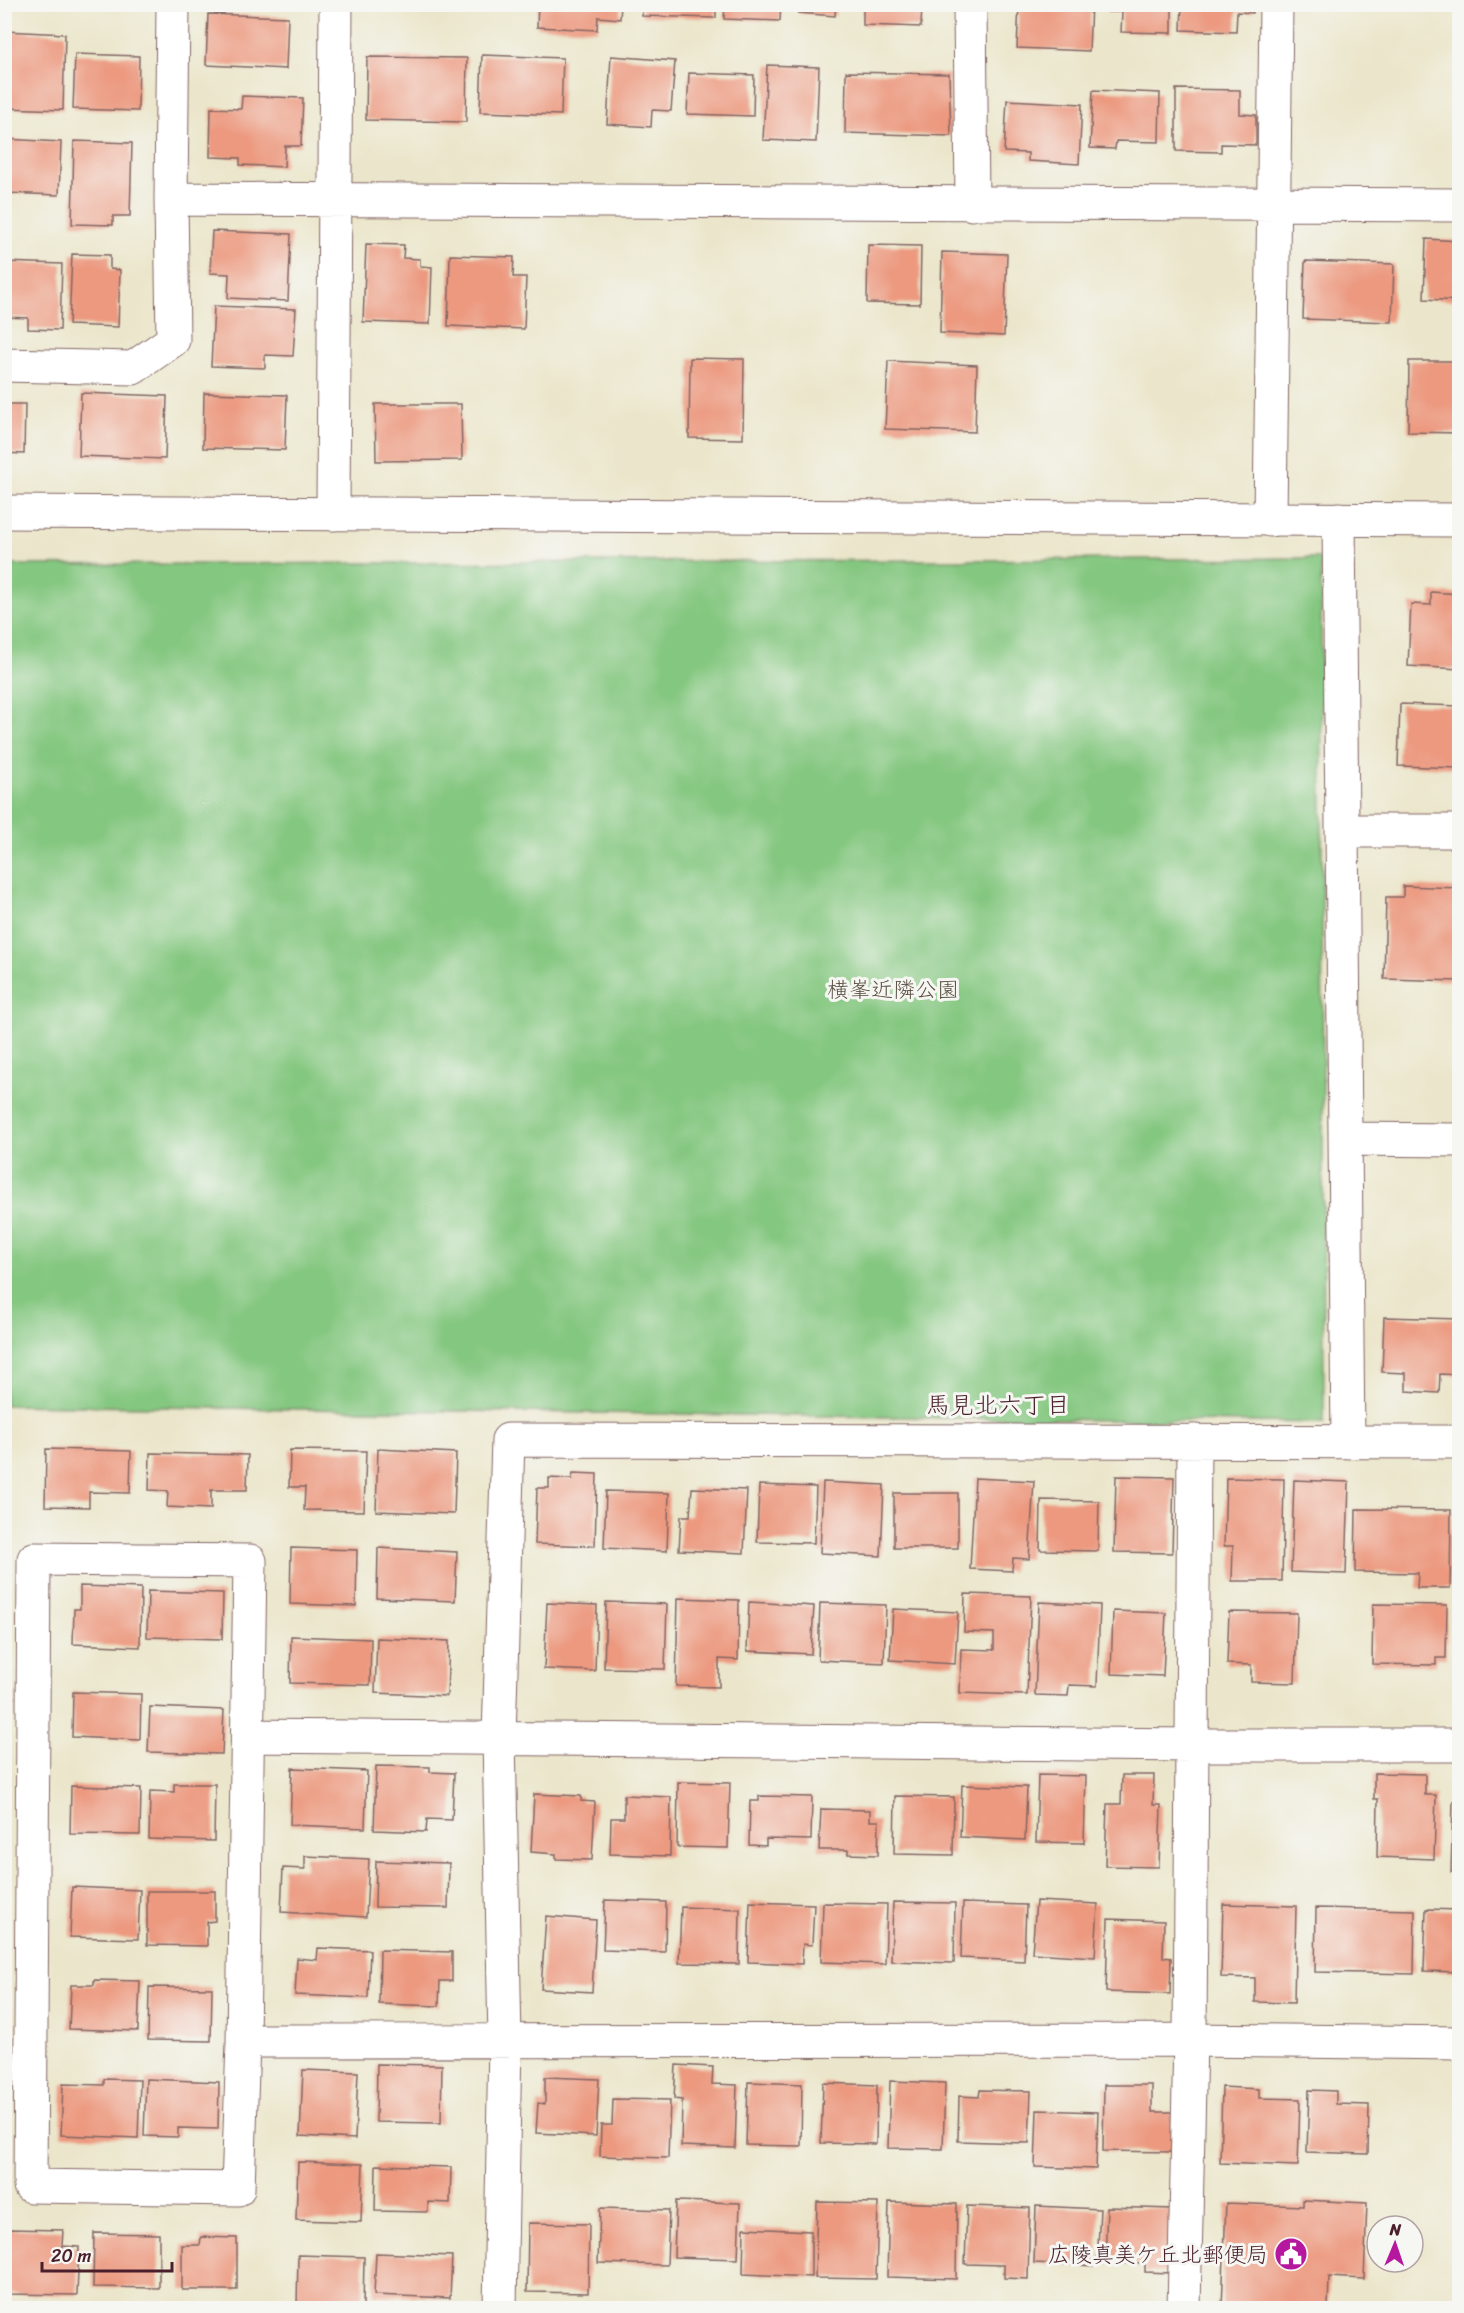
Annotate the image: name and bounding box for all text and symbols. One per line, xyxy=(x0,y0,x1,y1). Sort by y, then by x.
park label: 横峯近隣公園 xyxy=(827,970,959,1009)
district label: 馬見北六丁目 xyxy=(926,1384,1070,1426)
north arrow xyxy=(1365,2214,1425,2274)
text: N xyxy=(1388,2215,1402,2244)
scale bar xyxy=(42,2235,172,2273)
place label: 広陵真美ケ丘北郵便局 xyxy=(1048,2235,1268,2274)
public building icon: 広陵真美ケ丘北郵便局 xyxy=(1273,2236,1309,2272)
text: 20 m xyxy=(51,2240,91,2272)

